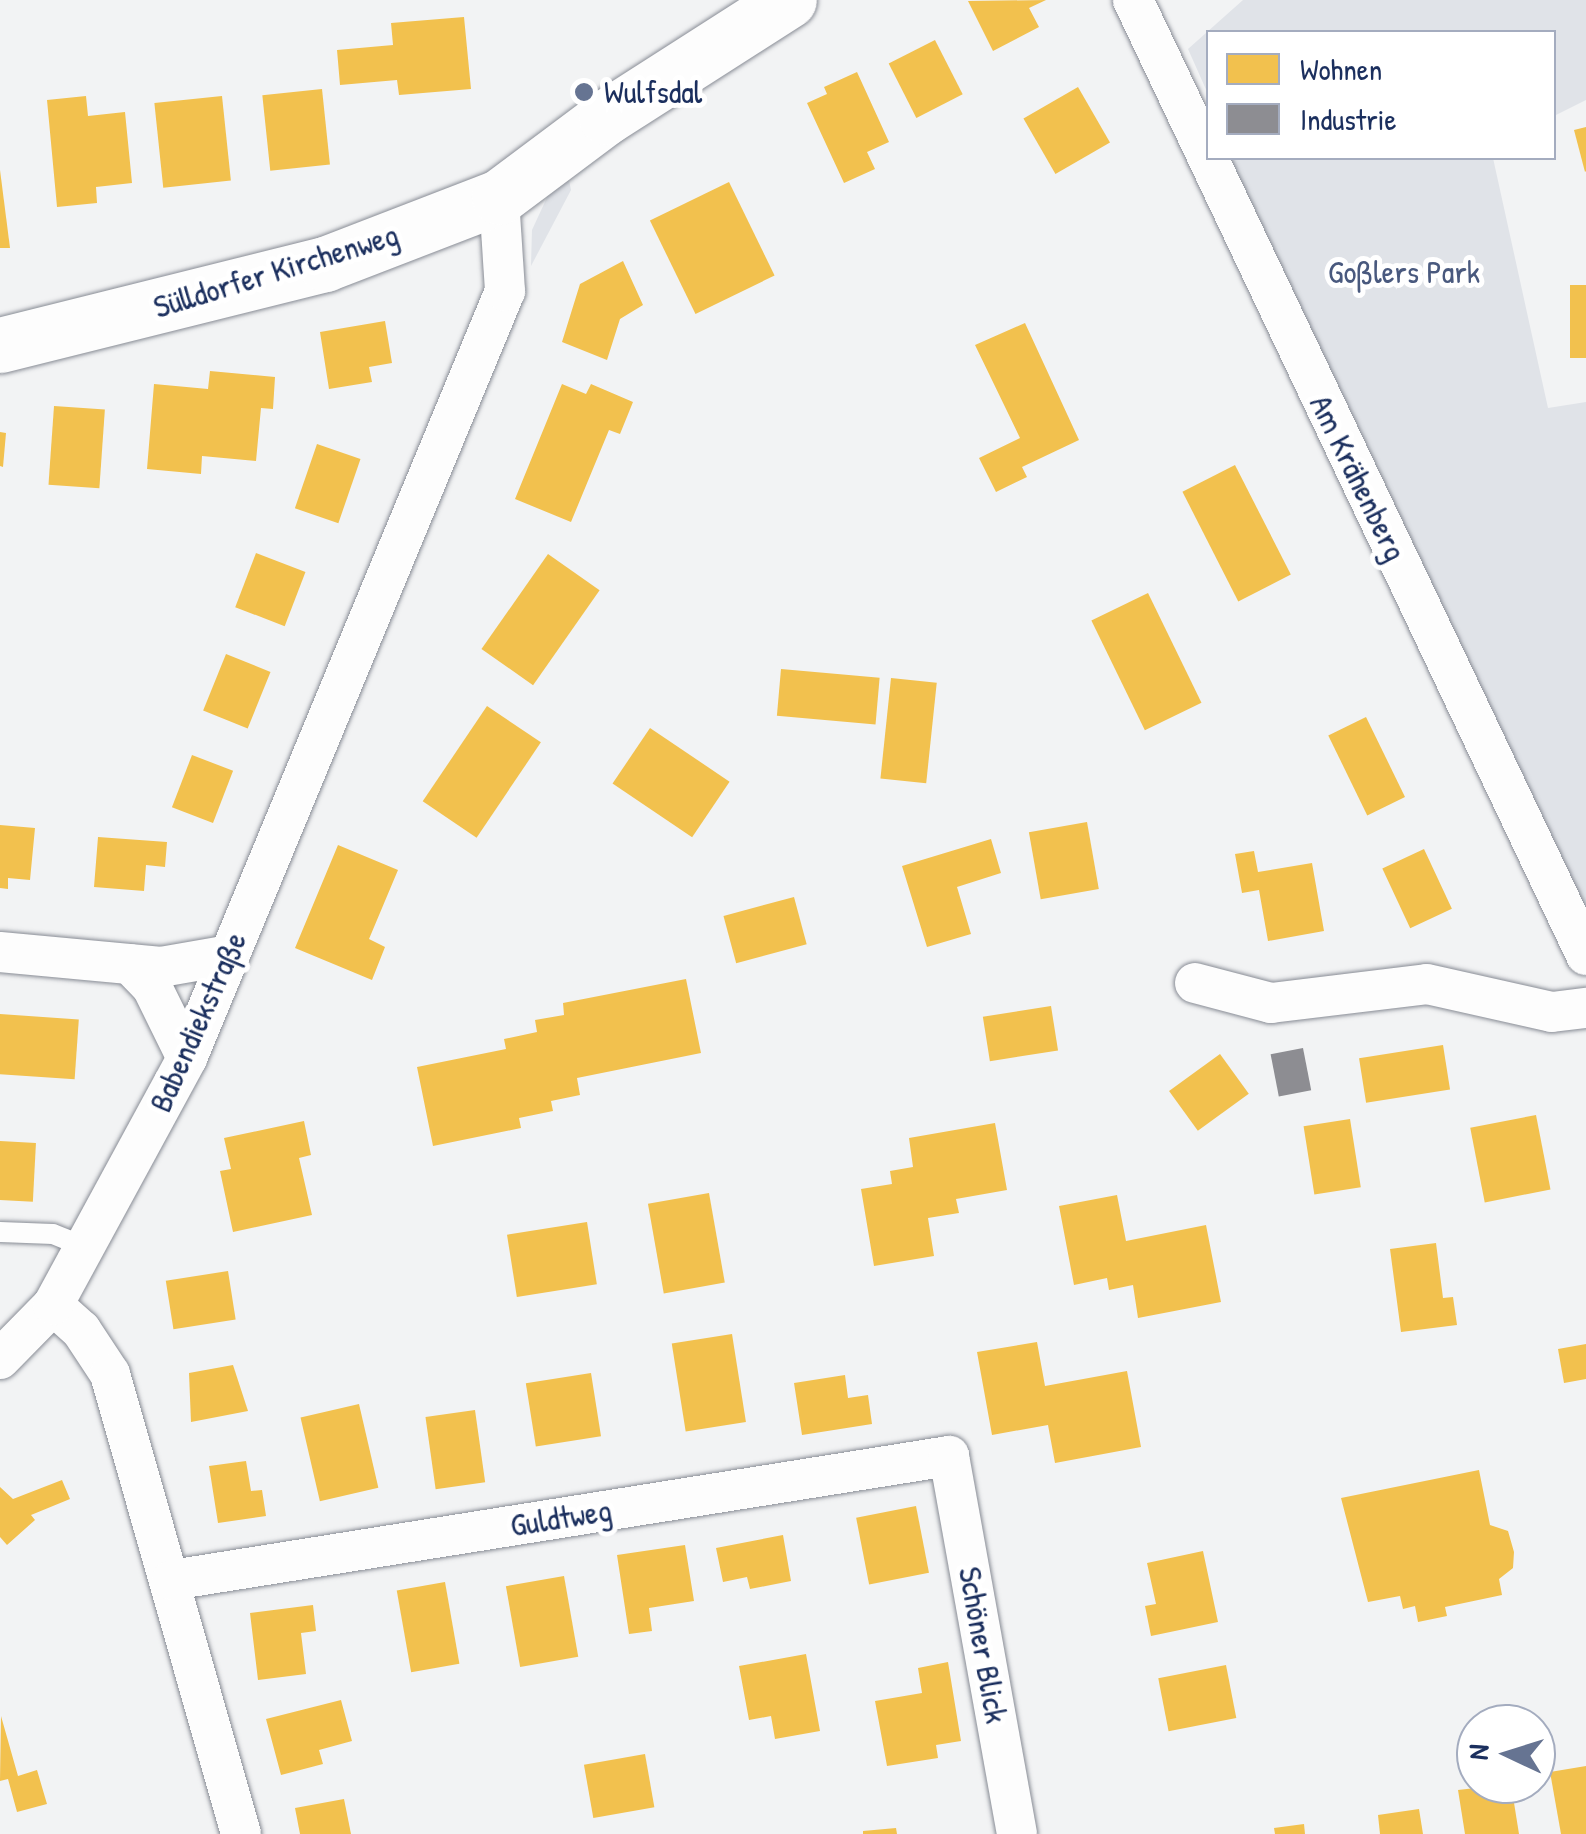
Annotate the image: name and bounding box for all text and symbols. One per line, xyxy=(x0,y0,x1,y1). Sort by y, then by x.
legend xyxy=(1206,30,1556,160)
text: Wohnen xyxy=(1300,49,1382,89)
place label: Wulfsdal xyxy=(604,73,702,111)
marker: Wulfsdal xyxy=(573,81,595,103)
text: Industrie xyxy=(1300,99,1396,139)
street label: Sülldorfer Kirchenweg xyxy=(149,216,403,326)
park label: Goßlers Park xyxy=(1328,253,1480,291)
street label: Am Krähenberg xyxy=(1301,389,1415,567)
street label: Babendiekstraße xyxy=(141,926,255,1118)
street label: Guldtweg xyxy=(508,1491,614,1545)
street label: Schöner Blick xyxy=(950,1564,1016,1726)
north arrow xyxy=(1456,1704,1556,1804)
text: N xyxy=(1459,1743,1498,1761)

